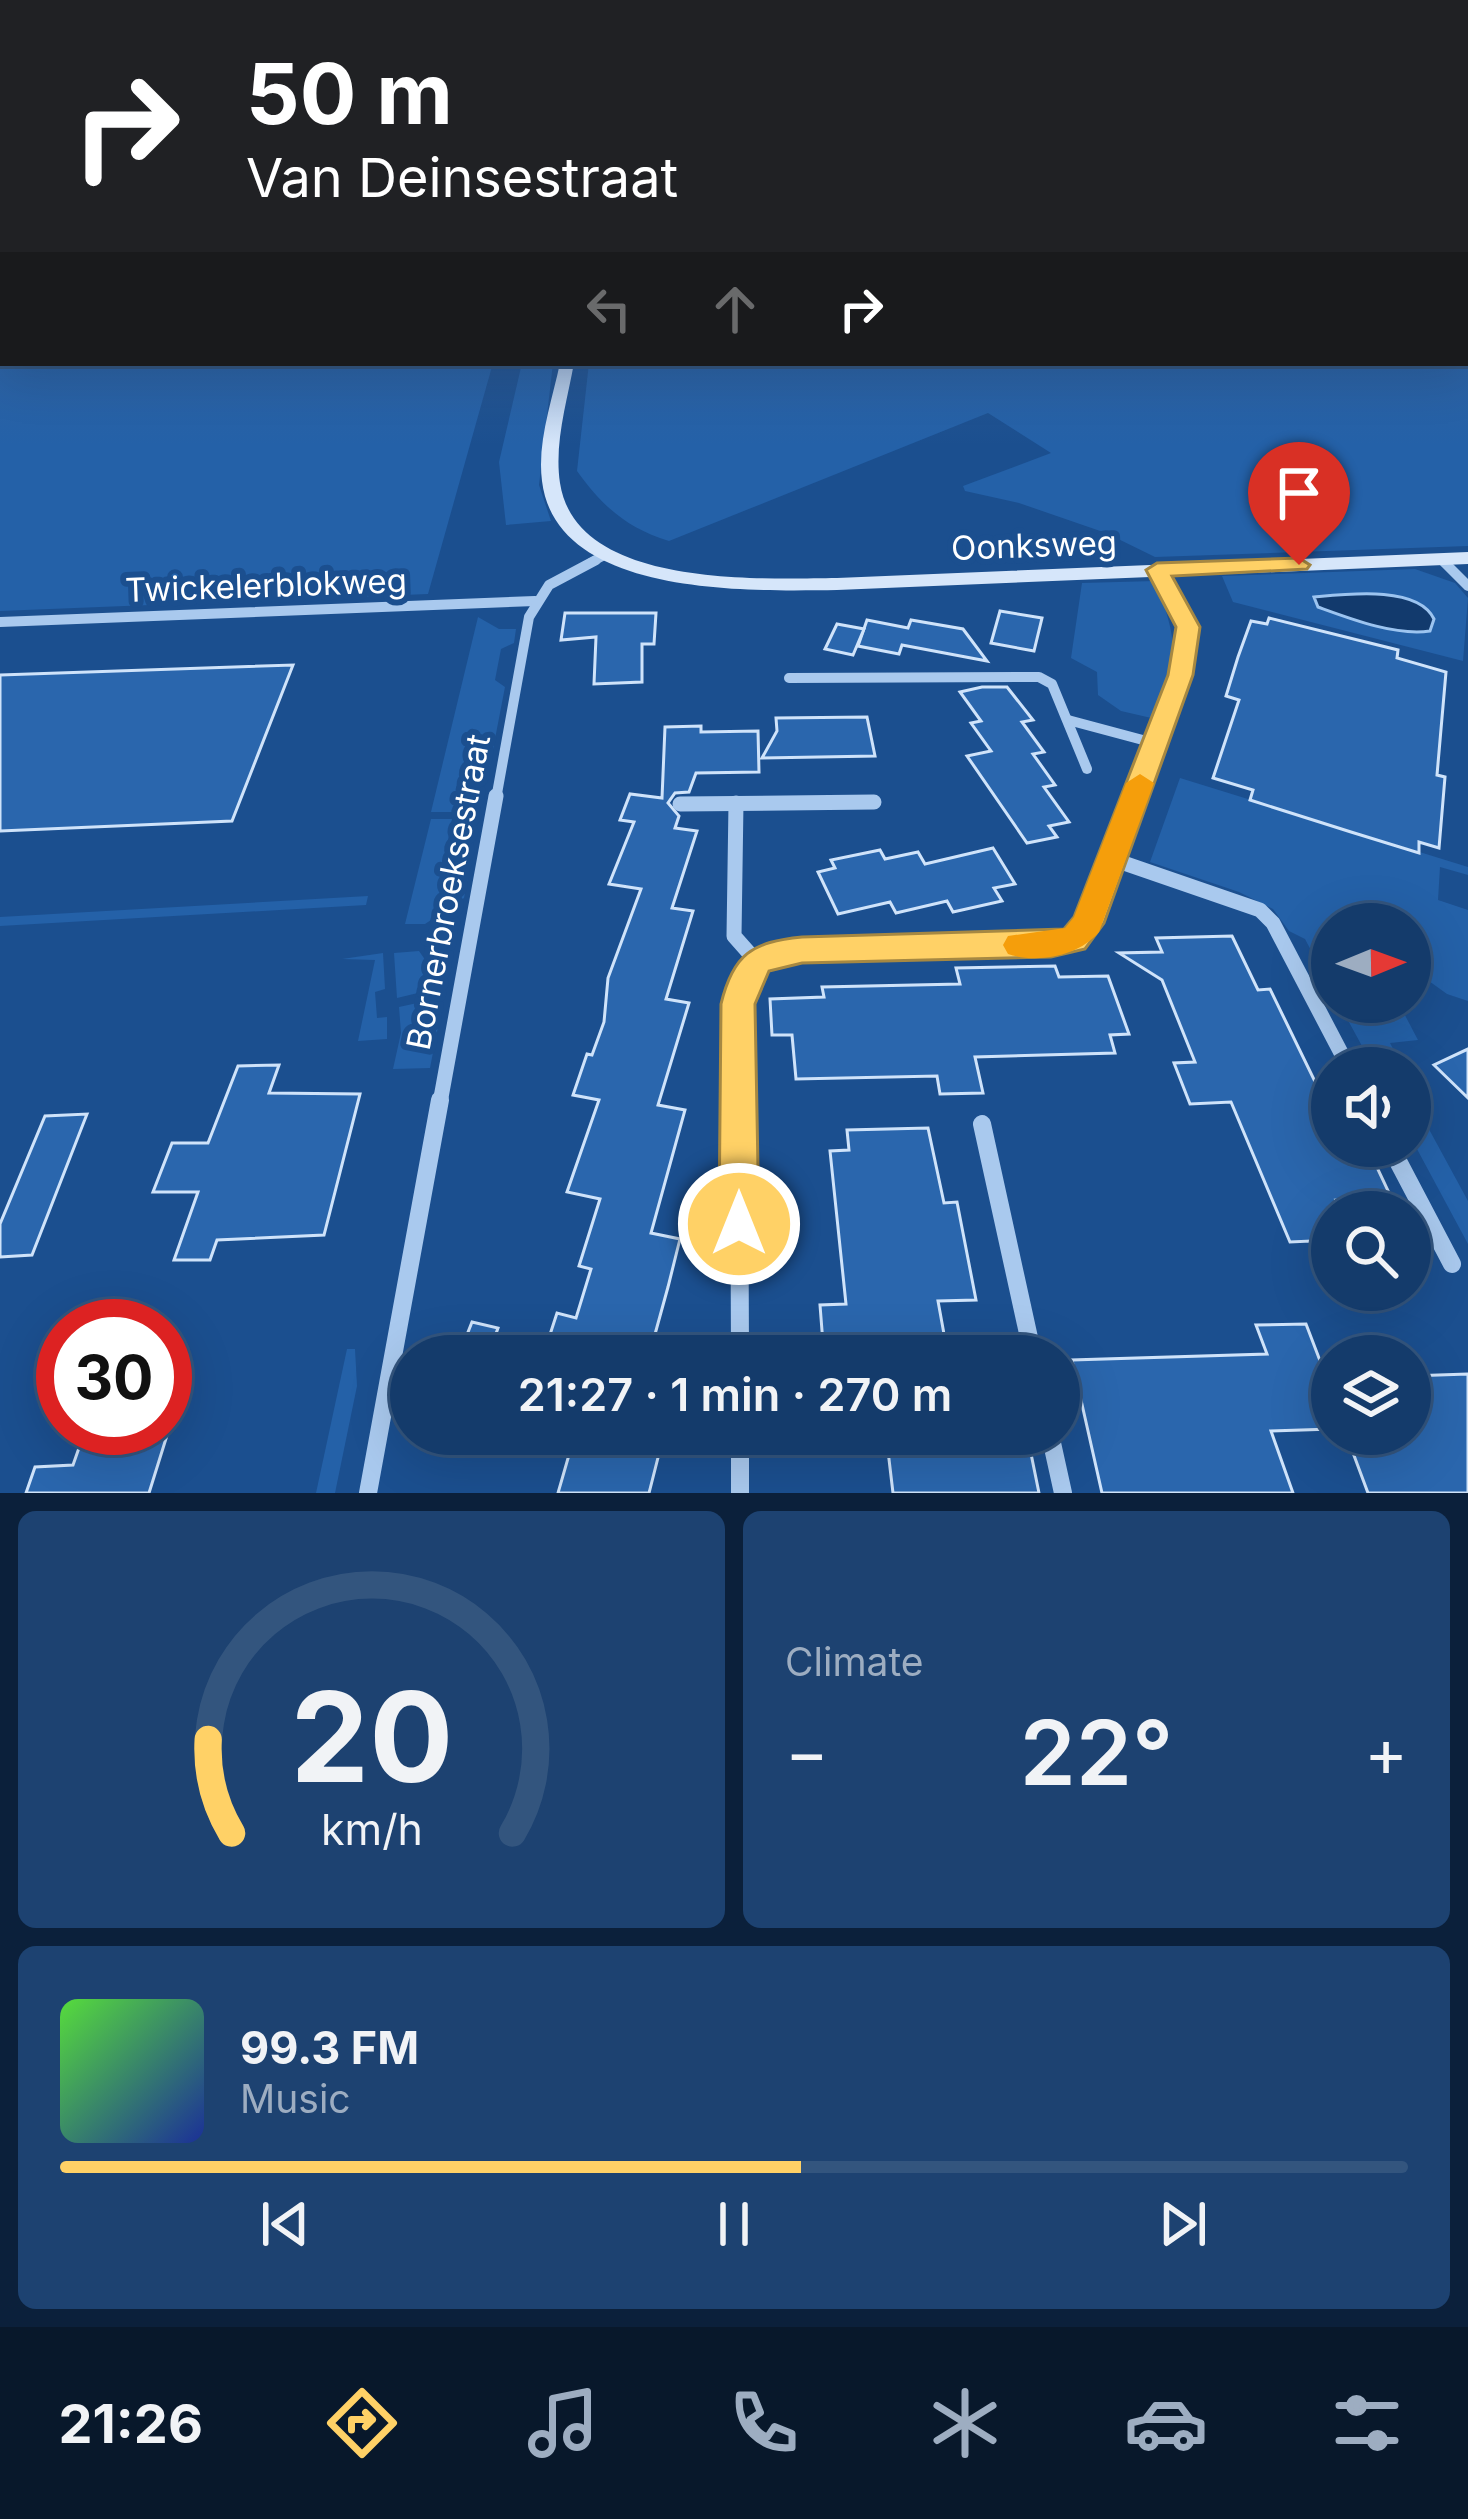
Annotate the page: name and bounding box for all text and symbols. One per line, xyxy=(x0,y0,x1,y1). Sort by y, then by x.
text: 50 m xyxy=(246,43,453,144)
icon: right xyxy=(48,48,204,204)
text: Van Deinsestraat xyxy=(246,145,678,210)
icon: left xyxy=(576,276,642,342)
icon: ahead xyxy=(702,276,768,342)
icon: right xyxy=(828,276,894,342)
pin xyxy=(1248,442,1350,565)
icon: arrive xyxy=(1266,460,1332,526)
street label: Oonksweg xyxy=(950,522,1118,568)
street label: Twickelerblokweg xyxy=(124,560,408,610)
street label: Bornerbroeksestraat xyxy=(398,731,498,1053)
north arrow xyxy=(1311,903,1431,1023)
map controls xyxy=(1311,903,1431,1455)
button: sound xyxy=(1311,1047,1431,1167)
position arrow xyxy=(676,1161,802,1287)
button: search xyxy=(1311,1191,1431,1311)
speed limit sign: 30 xyxy=(36,1299,192,1455)
button: layers xyxy=(1311,1335,1431,1455)
text: 21:27 · 1 min · 270 m xyxy=(518,1367,952,1422)
text: Climate xyxy=(785,1638,924,1685)
text: 20 xyxy=(290,1661,453,1812)
text: 22° xyxy=(1020,1698,1173,1807)
text: − xyxy=(785,1712,829,1792)
text: + xyxy=(1364,1712,1408,1792)
text: km/h xyxy=(321,1802,422,1854)
text: 99.3 FM xyxy=(240,2020,419,2075)
text: Music xyxy=(240,2075,351,2122)
icon: previous xyxy=(252,2191,318,2257)
icon: pause xyxy=(701,2191,767,2257)
icon: next xyxy=(1150,2191,1216,2257)
icon: directions xyxy=(320,2381,404,2465)
icon: music xyxy=(521,2381,605,2465)
icon: phone xyxy=(722,2381,806,2465)
icon: climate xyxy=(923,2381,1007,2465)
icon: car xyxy=(1124,2381,1208,2465)
icon: filters xyxy=(1325,2381,1409,2465)
text: 21:26 xyxy=(59,2391,203,2456)

